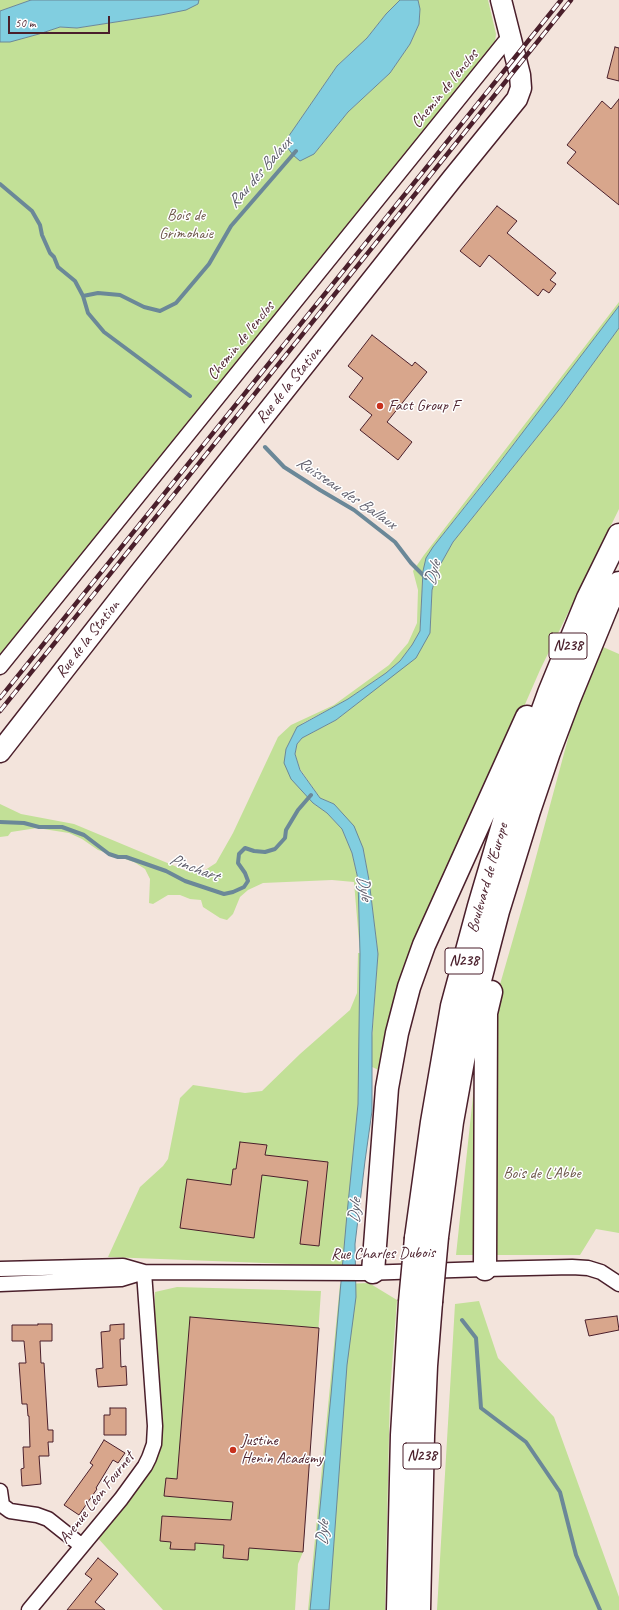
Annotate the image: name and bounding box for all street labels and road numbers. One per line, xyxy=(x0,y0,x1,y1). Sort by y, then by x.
street label: Chemin de l'enclos xyxy=(407,46,483,132)
street label: Chemin de l'enclos xyxy=(203,298,279,384)
street label: Rue de la Station xyxy=(252,343,326,427)
street label: Rue de la Station xyxy=(52,596,124,682)
road number: N238 xyxy=(549,633,587,659)
street label: Boulevard de l'Europe xyxy=(463,821,513,935)
road number: N238 xyxy=(445,948,483,974)
street label: Rue Charles Dubois xyxy=(331,1243,435,1265)
road number: N238 xyxy=(403,1443,441,1469)
street label: Avenue Léon Fournet xyxy=(55,1448,139,1548)

